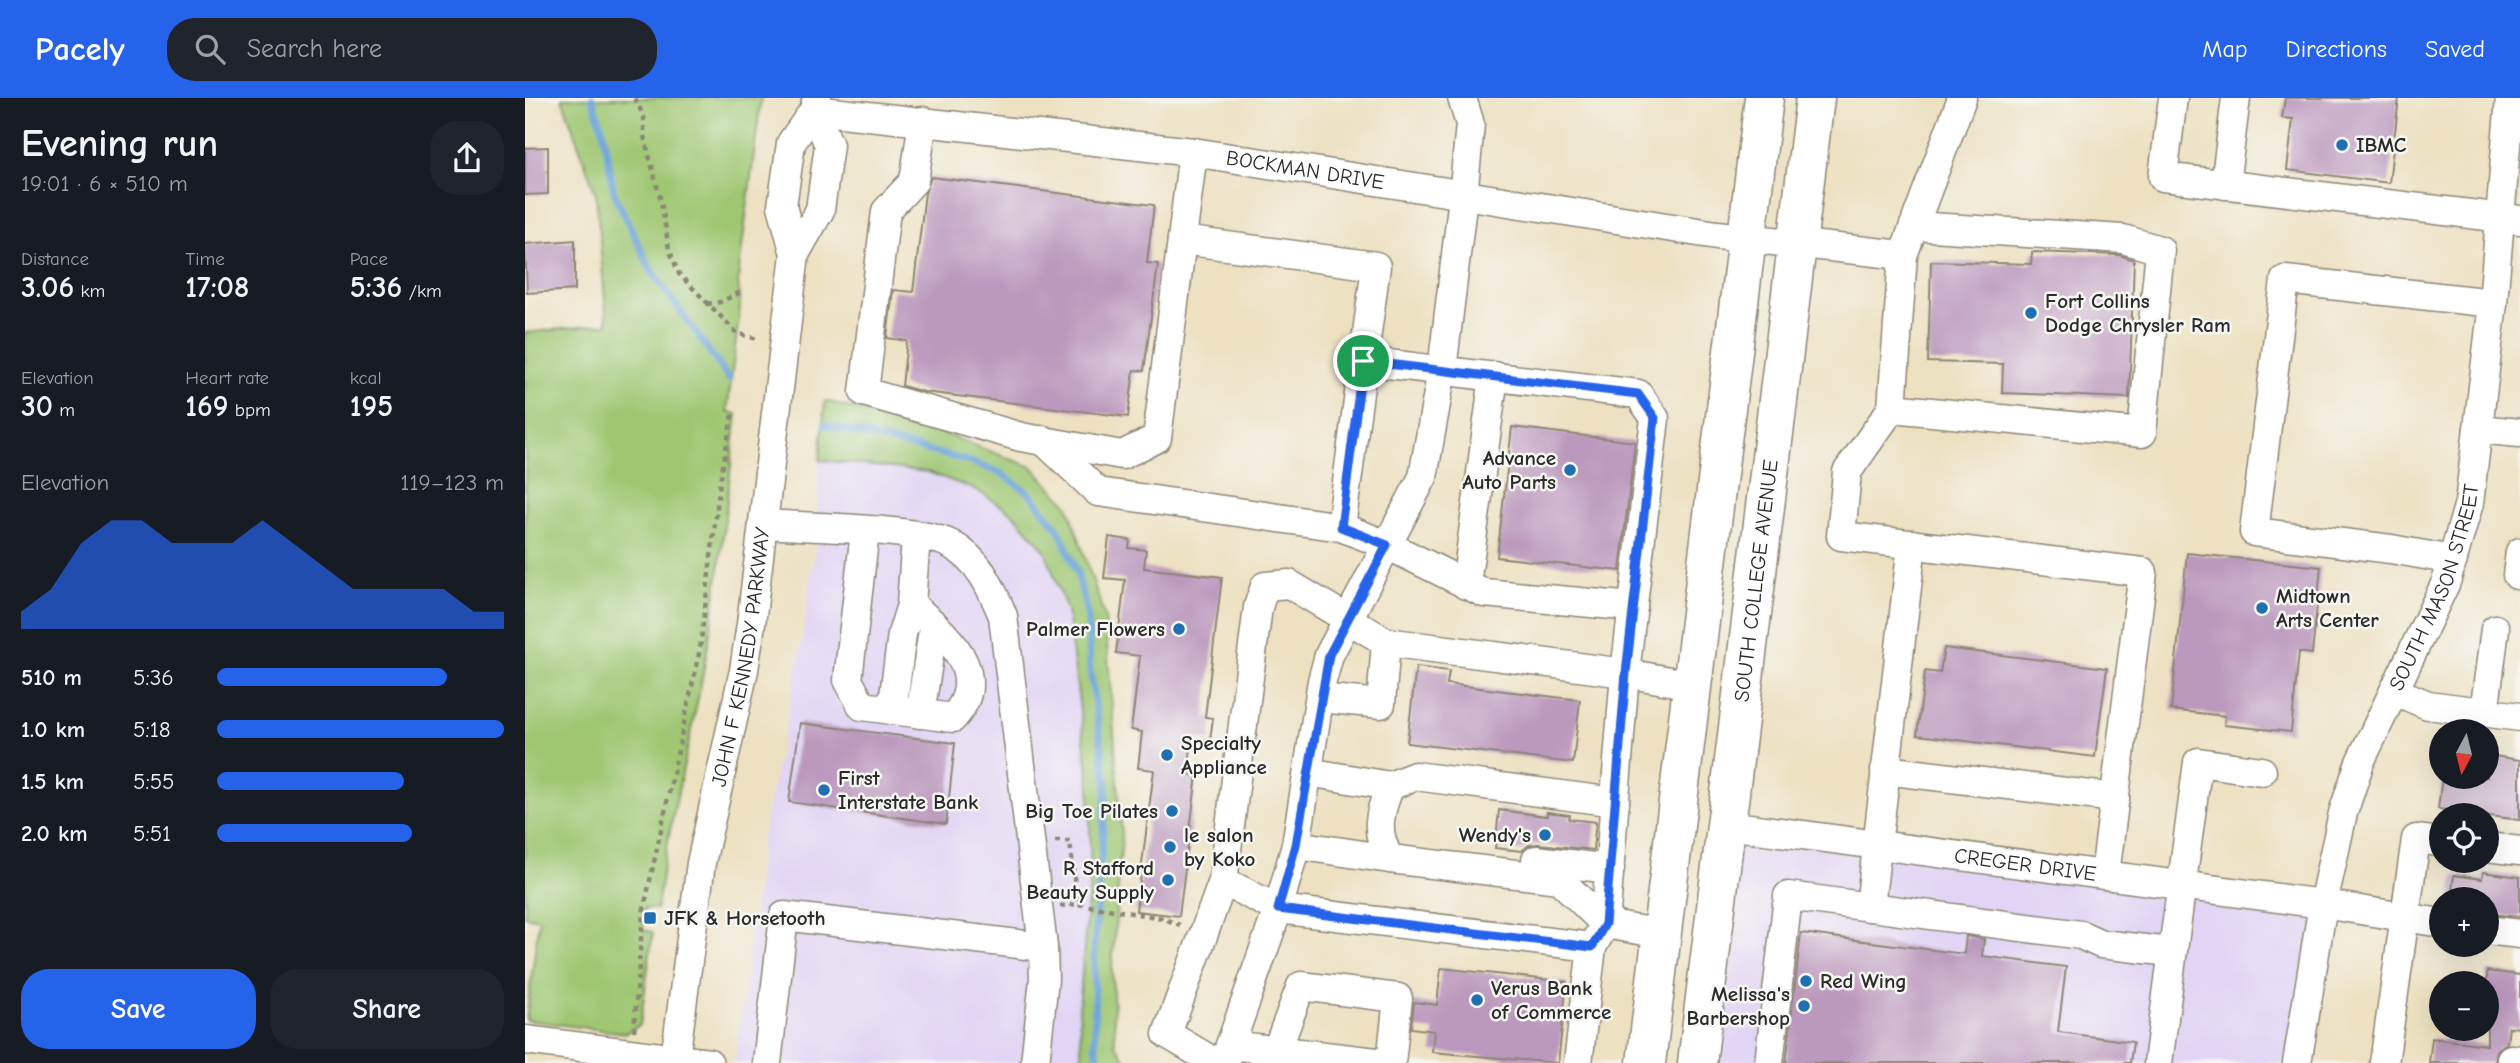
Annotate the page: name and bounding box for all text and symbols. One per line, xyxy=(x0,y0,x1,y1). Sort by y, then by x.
search box xyxy=(167,18,657,81)
text: Pacely xyxy=(35,30,125,68)
icon: search xyxy=(191,30,229,68)
text: Search here xyxy=(247,34,382,64)
text: Map xyxy=(2202,35,2248,63)
text: Directions xyxy=(2286,35,2387,63)
text: Saved xyxy=(2425,35,2485,63)
button: share xyxy=(430,121,504,195)
text: Evening run xyxy=(21,122,218,166)
place label: IBMC xyxy=(2356,133,2407,157)
marker: IBMC xyxy=(2334,137,2350,153)
street label: BOCKMAN DRIVE xyxy=(1224,145,1386,194)
text: 19:01 · 6 × 510 m xyxy=(21,170,188,197)
text: Distance xyxy=(21,248,89,270)
text: Time xyxy=(185,248,225,270)
text: Pace xyxy=(350,248,388,270)
text: 3.06 xyxy=(21,270,74,305)
text: 17:08 xyxy=(185,270,249,305)
text: 5:36 xyxy=(350,270,402,305)
text: km xyxy=(74,280,105,302)
text: /km xyxy=(402,280,442,302)
place label: Fort Collins Dodge Chrysler Ram xyxy=(2045,289,2231,337)
marker: Fort Collins Dodge Chrysler Ram xyxy=(2023,305,2039,321)
pin xyxy=(1333,331,1393,391)
icon: arrive xyxy=(1344,342,1382,380)
text: Elevation xyxy=(21,367,94,389)
text: Heart rate xyxy=(185,367,269,389)
text: kcal xyxy=(350,367,382,389)
text: 30 xyxy=(21,389,53,424)
text: 169 xyxy=(185,389,229,424)
text: 195 xyxy=(350,389,393,424)
text: m xyxy=(53,399,75,421)
text: bpm xyxy=(229,399,271,421)
place label: Advance Auto Parts xyxy=(1462,446,1556,494)
street label: SOUTH COLLEGE AVENUE xyxy=(1729,458,1783,703)
marker: Advance Auto Parts xyxy=(1562,462,1578,478)
text: Elevation xyxy=(21,469,109,496)
text: 119–123 m xyxy=(400,469,504,496)
street label: SOUTH MASON STREET xyxy=(2384,483,2483,694)
street label: JOHN F KENNEDY PARKWAY xyxy=(706,525,774,789)
place label: Midtown Arts Center xyxy=(2276,584,2379,632)
marker: Midtown Arts Center xyxy=(2254,600,2270,616)
place label: Palmer Flowers xyxy=(1026,617,1165,641)
marker: Palmer Flowers xyxy=(1171,621,1187,637)
text: 510 m xyxy=(21,664,82,691)
text: 5:36 xyxy=(133,664,174,691)
text: 1.0 km xyxy=(21,716,85,743)
text: 5:18 xyxy=(133,716,171,743)
north arrow xyxy=(2429,719,2499,789)
map controls xyxy=(2429,719,2499,1041)
place label: Specialty Appliance xyxy=(1181,731,1267,779)
marker: Specialty Appliance xyxy=(1159,747,1175,763)
place label: First Interstate Bank xyxy=(838,766,979,814)
text: 1.5 km xyxy=(21,768,84,795)
text: 5:55 xyxy=(133,768,175,795)
marker: First Interstate Bank xyxy=(816,782,832,798)
place label: Big Toe Pilates xyxy=(1025,799,1158,823)
marker: Big Toe Pilates xyxy=(1164,803,1180,819)
button: locate xyxy=(2429,803,2499,873)
text: 2.0 km xyxy=(21,820,87,847)
text: 5:51 xyxy=(133,820,171,847)
place label: le salon by Koko xyxy=(1184,823,1256,871)
place label: Wendy's xyxy=(1459,823,1531,847)
marker: Wendy's xyxy=(1537,827,1553,843)
marker: le salon by Koko xyxy=(1162,839,1178,855)
street label: CREGER DRIVE xyxy=(1953,843,2098,886)
place label: R Stafford Beauty Supply xyxy=(1027,856,1154,904)
marker: R Stafford Beauty Supply xyxy=(1160,872,1176,888)
button: + xyxy=(2429,887,2499,957)
place label: JFK & Horsetooth xyxy=(664,906,826,930)
marker: JFK & Horsetooth xyxy=(642,910,658,926)
button: Save xyxy=(21,969,256,1049)
button: Share xyxy=(270,969,504,1049)
place label: Red Wing xyxy=(1820,969,1907,993)
button: − xyxy=(2429,971,2499,1041)
marker: Red Wing xyxy=(1798,973,1814,989)
place label: Verus Bank of Commerce xyxy=(1491,976,1611,1024)
place label: Melissa's Barbershop xyxy=(1686,982,1790,1030)
marker: Verus Bank of Commerce xyxy=(1469,992,1485,1008)
marker: Melissa's Barbershop xyxy=(1796,998,1812,1014)

